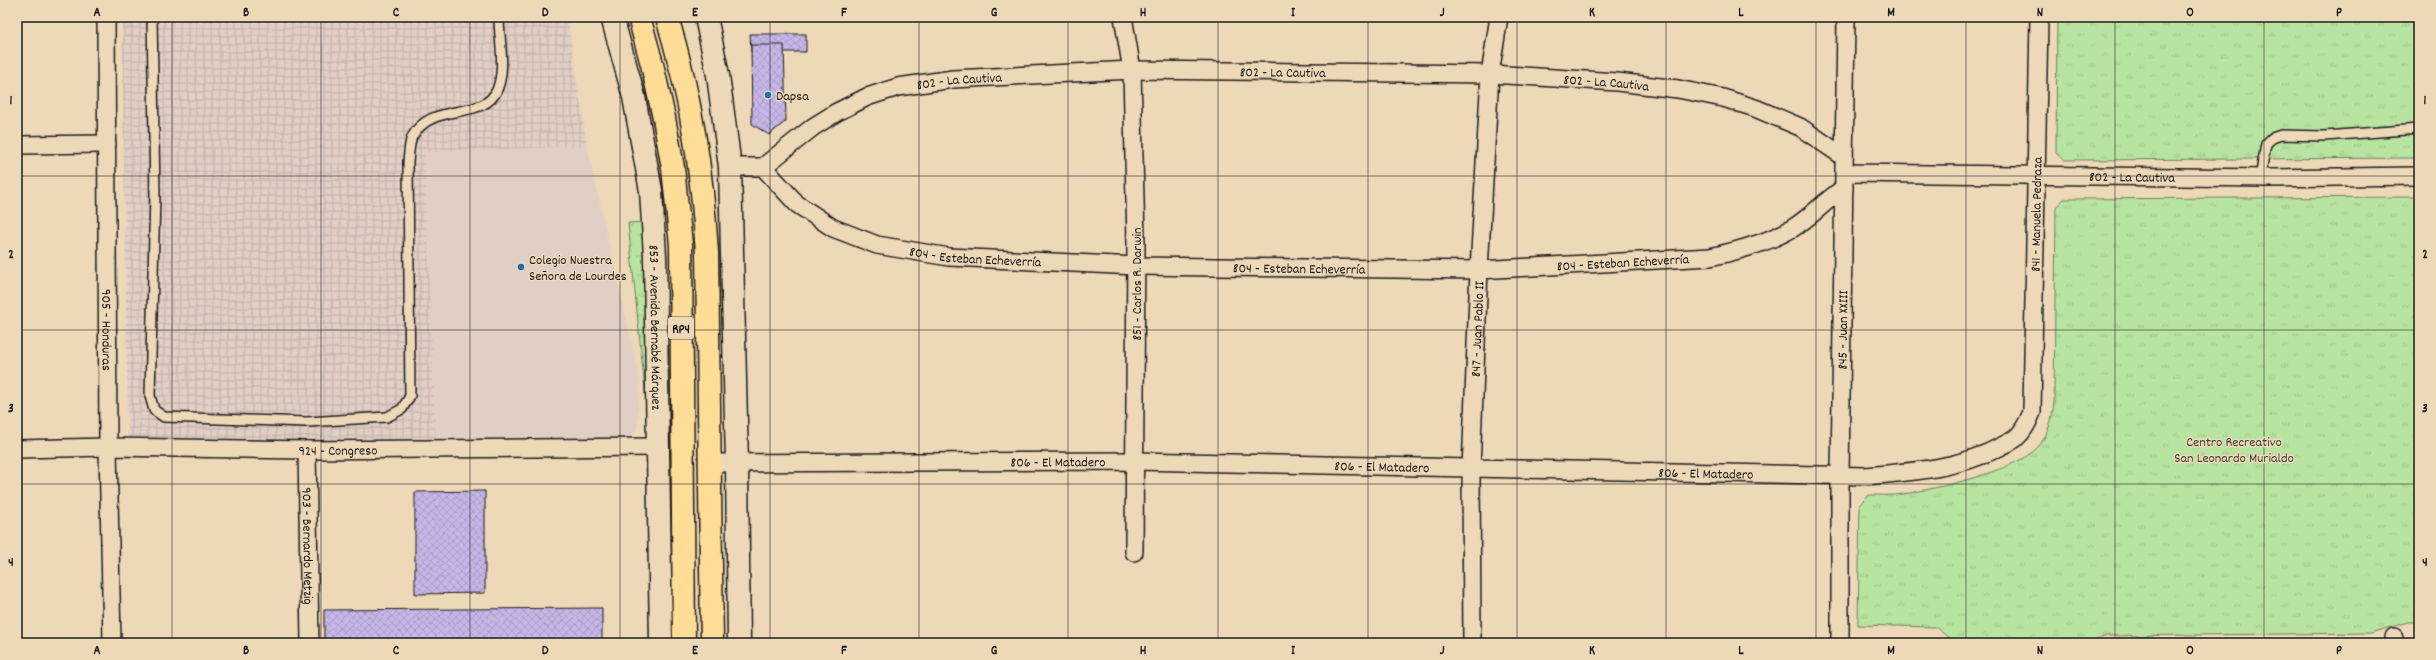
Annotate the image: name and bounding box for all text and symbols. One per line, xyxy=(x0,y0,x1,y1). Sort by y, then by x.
text: A xyxy=(93,4,101,23)
text: B xyxy=(243,4,249,23)
text: C xyxy=(393,4,400,23)
text: D xyxy=(542,4,549,23)
text: E xyxy=(692,4,699,23)
text: F xyxy=(841,4,847,23)
text: G xyxy=(991,4,998,23)
text: H xyxy=(1140,4,1147,23)
text: I xyxy=(1291,4,1296,23)
text: J xyxy=(1440,4,1445,23)
text: K xyxy=(1589,4,1595,23)
text: L xyxy=(1738,4,1744,23)
text: M xyxy=(1887,4,1895,23)
text: N xyxy=(2037,4,2043,23)
text: O xyxy=(2186,4,2194,23)
text: P xyxy=(2336,4,2342,23)
street label: 802 - La Cautiva xyxy=(1240,63,1326,84)
street label: 802 - La Cautiva xyxy=(915,69,1003,96)
street label: 802 - La Cautiva xyxy=(1563,71,1651,98)
place label: Dapsa xyxy=(776,87,809,107)
marker: Dapsa xyxy=(763,90,773,100)
text: 1 xyxy=(10,92,13,111)
text: 1 xyxy=(2424,92,2427,111)
street label: 841 - Manuela Pedraza xyxy=(2026,156,2049,272)
street label: 802 - La Cautiva xyxy=(2089,168,2175,189)
street label: 851 - Carlos R. Darwin xyxy=(1128,227,1148,341)
street label: 804 - Esteban Echeverría xyxy=(908,243,1042,273)
street label: 853 - Avenida Bernabé Márquez xyxy=(642,244,665,411)
text: 2 xyxy=(8,246,14,265)
text: 2 xyxy=(2422,246,2428,265)
street label: 804 - Esteban Echeverría xyxy=(1556,250,1690,278)
place label: Colegio Nuestra Señora de Lourdes xyxy=(529,251,627,287)
street label: 804 - Esteban Echeverría xyxy=(1233,259,1366,281)
marker: Colegio Nuestra Señora de Lourdes xyxy=(516,262,526,272)
street label: 847 - Juan Pablo II xyxy=(1467,280,1491,378)
street label: 905 - Honduras xyxy=(95,289,116,371)
street label: 845 - Juan XXIII xyxy=(1833,289,1854,370)
road number: RP4 xyxy=(668,317,694,339)
text: 3 xyxy=(8,400,14,419)
text: 3 xyxy=(2422,400,2428,419)
park label: Centro Recreativo San Leonardo Murialdo xyxy=(2174,433,2294,469)
street label: 924 - Congreso xyxy=(298,441,377,462)
street label: 806 - El Matadero xyxy=(1010,453,1106,474)
street label: 806 - El Matadero xyxy=(1334,457,1430,479)
street label: 806 - El Matadero xyxy=(1658,464,1754,486)
street label: 903 - Bernardo Metzig xyxy=(296,487,317,605)
text: 4 xyxy=(8,554,14,573)
text: 4 xyxy=(2422,554,2428,573)
text: A xyxy=(93,642,101,660)
text: B xyxy=(243,642,249,660)
text: C xyxy=(393,642,400,660)
text: D xyxy=(542,642,549,660)
text: E xyxy=(692,642,699,660)
text: F xyxy=(841,642,847,660)
text: G xyxy=(991,642,998,660)
text: H xyxy=(1140,642,1147,660)
text: I xyxy=(1291,642,1296,660)
text: J xyxy=(1440,642,1445,660)
text: K xyxy=(1589,642,1595,660)
text: L xyxy=(1738,642,1744,660)
text: M xyxy=(1887,642,1895,660)
text: N xyxy=(2037,642,2043,660)
text: O xyxy=(2186,642,2194,660)
text: P xyxy=(2336,642,2342,660)

